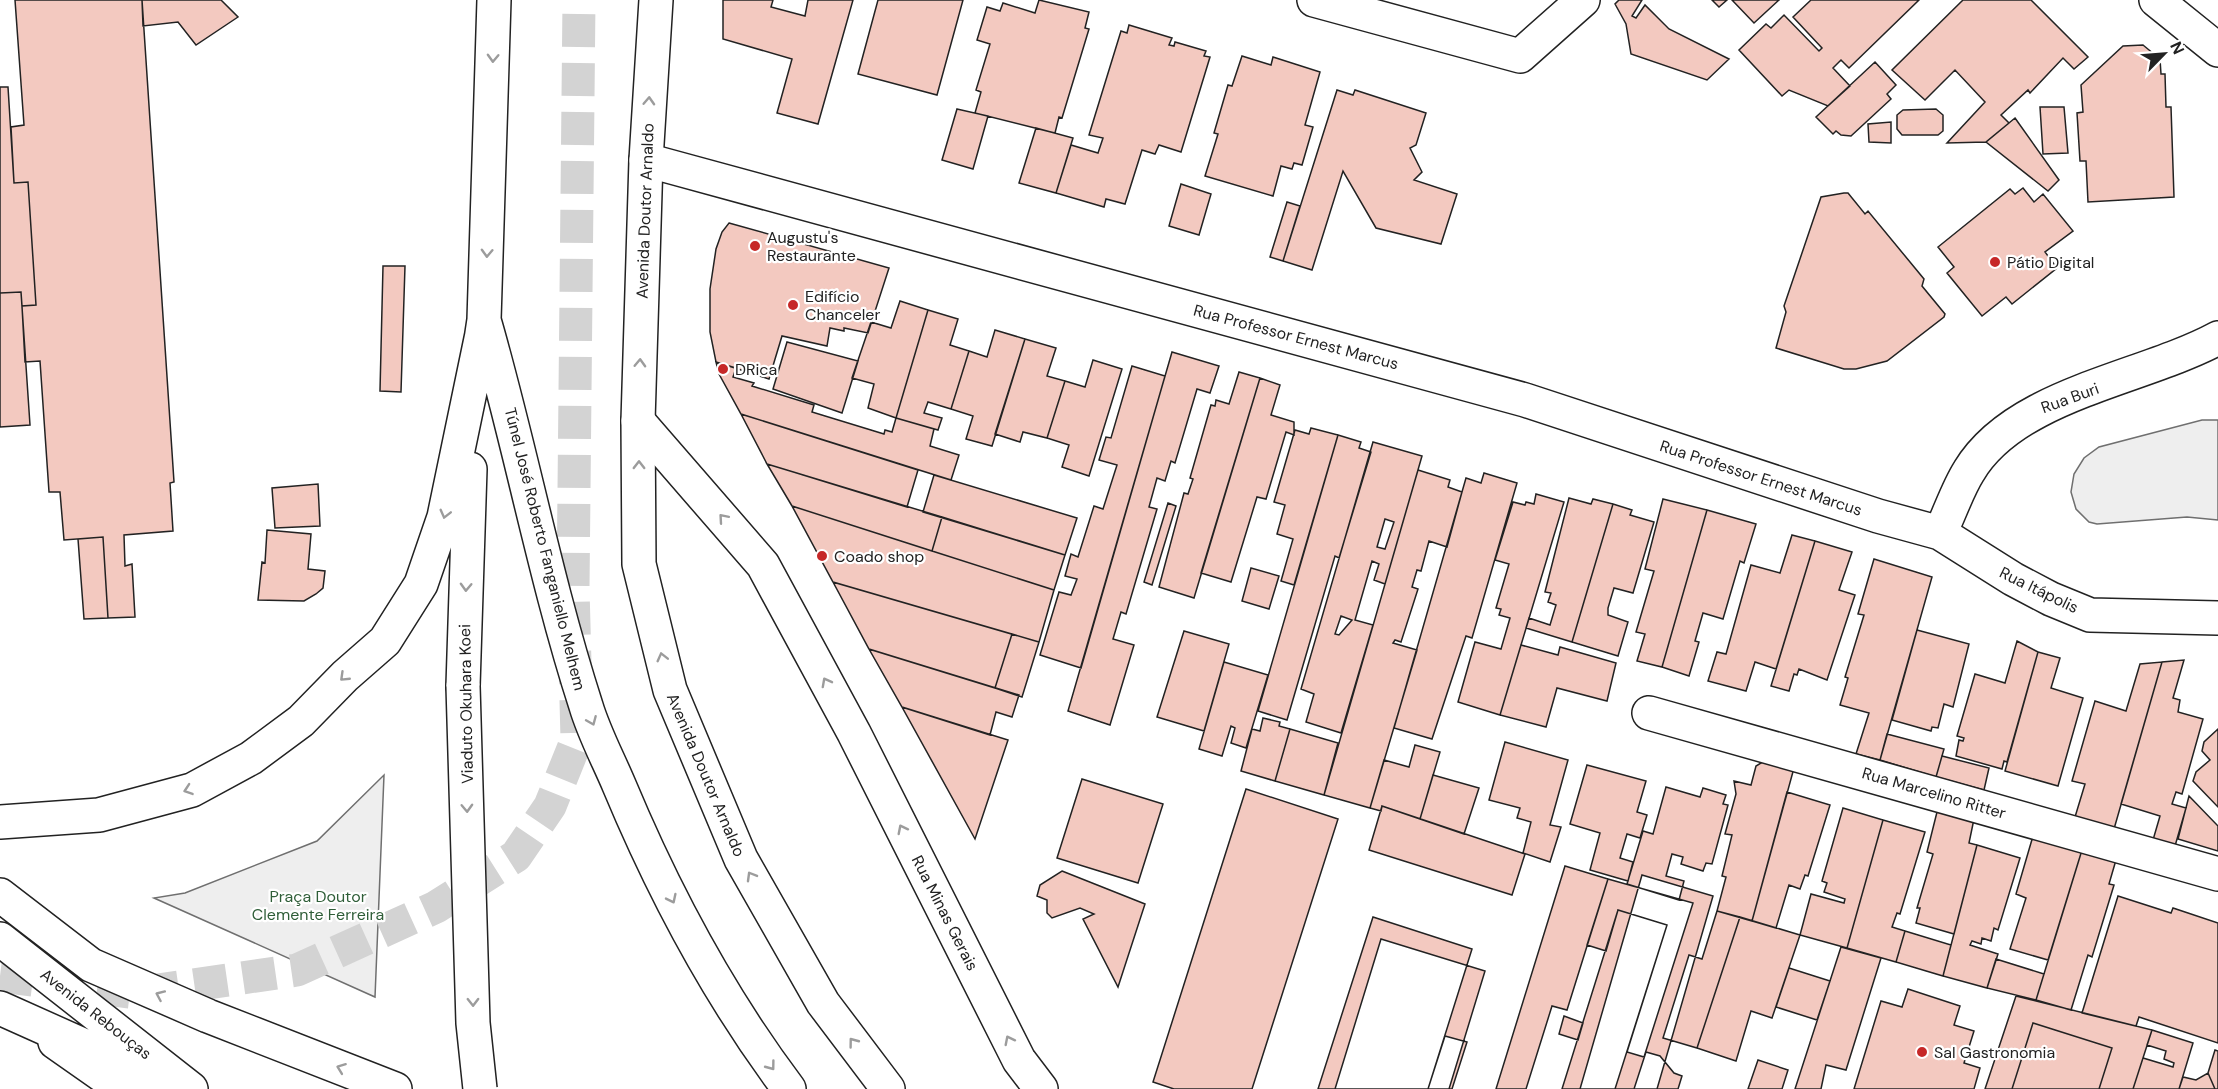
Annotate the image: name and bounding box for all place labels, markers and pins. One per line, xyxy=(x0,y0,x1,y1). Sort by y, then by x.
place label: Augustu's Restaurante xyxy=(767,227,856,266)
marker: Augustu's Restaurante xyxy=(748,239,762,253)
place label: Pátio Digital xyxy=(2007,252,2094,273)
marker: Pátio Digital xyxy=(1988,255,2002,269)
place label: Edifício Chanceler xyxy=(805,286,880,325)
marker: Edifício Chanceler xyxy=(786,298,800,312)
place label: DRica xyxy=(735,359,777,380)
marker: DRica xyxy=(716,362,730,376)
place label: Coado shop xyxy=(834,546,924,567)
marker: Coado shop xyxy=(815,549,829,563)
place label: Sal Gastronomia xyxy=(1934,1042,2055,1063)
marker: Sal Gastronomia xyxy=(1915,1045,1929,1059)

